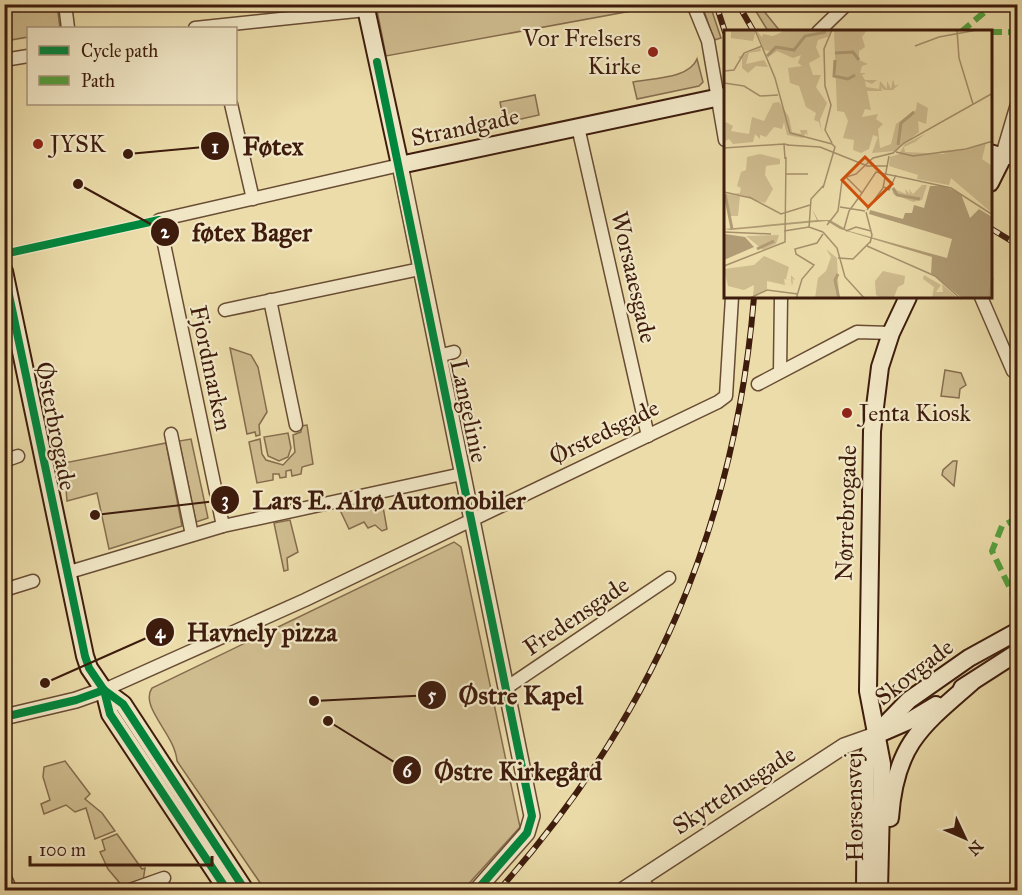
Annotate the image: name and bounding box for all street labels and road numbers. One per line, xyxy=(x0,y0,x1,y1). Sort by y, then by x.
street label: Strandgade xyxy=(408,101,522,153)
street label: Worsaaesgade xyxy=(604,208,664,346)
street label: Fjordmarken xyxy=(183,302,239,434)
street label: Langelinie xyxy=(443,357,495,465)
street label: Østerbrogade xyxy=(29,359,83,493)
street label: Ørstedsgade xyxy=(544,392,664,472)
street label: Nørrebrogade xyxy=(829,444,863,582)
street label: Fredensgade xyxy=(517,570,635,662)
street label: Skovgade xyxy=(869,632,959,712)
street label: Skyttehusgade xyxy=(667,739,801,841)
street label: Horsensvej xyxy=(838,752,870,862)

